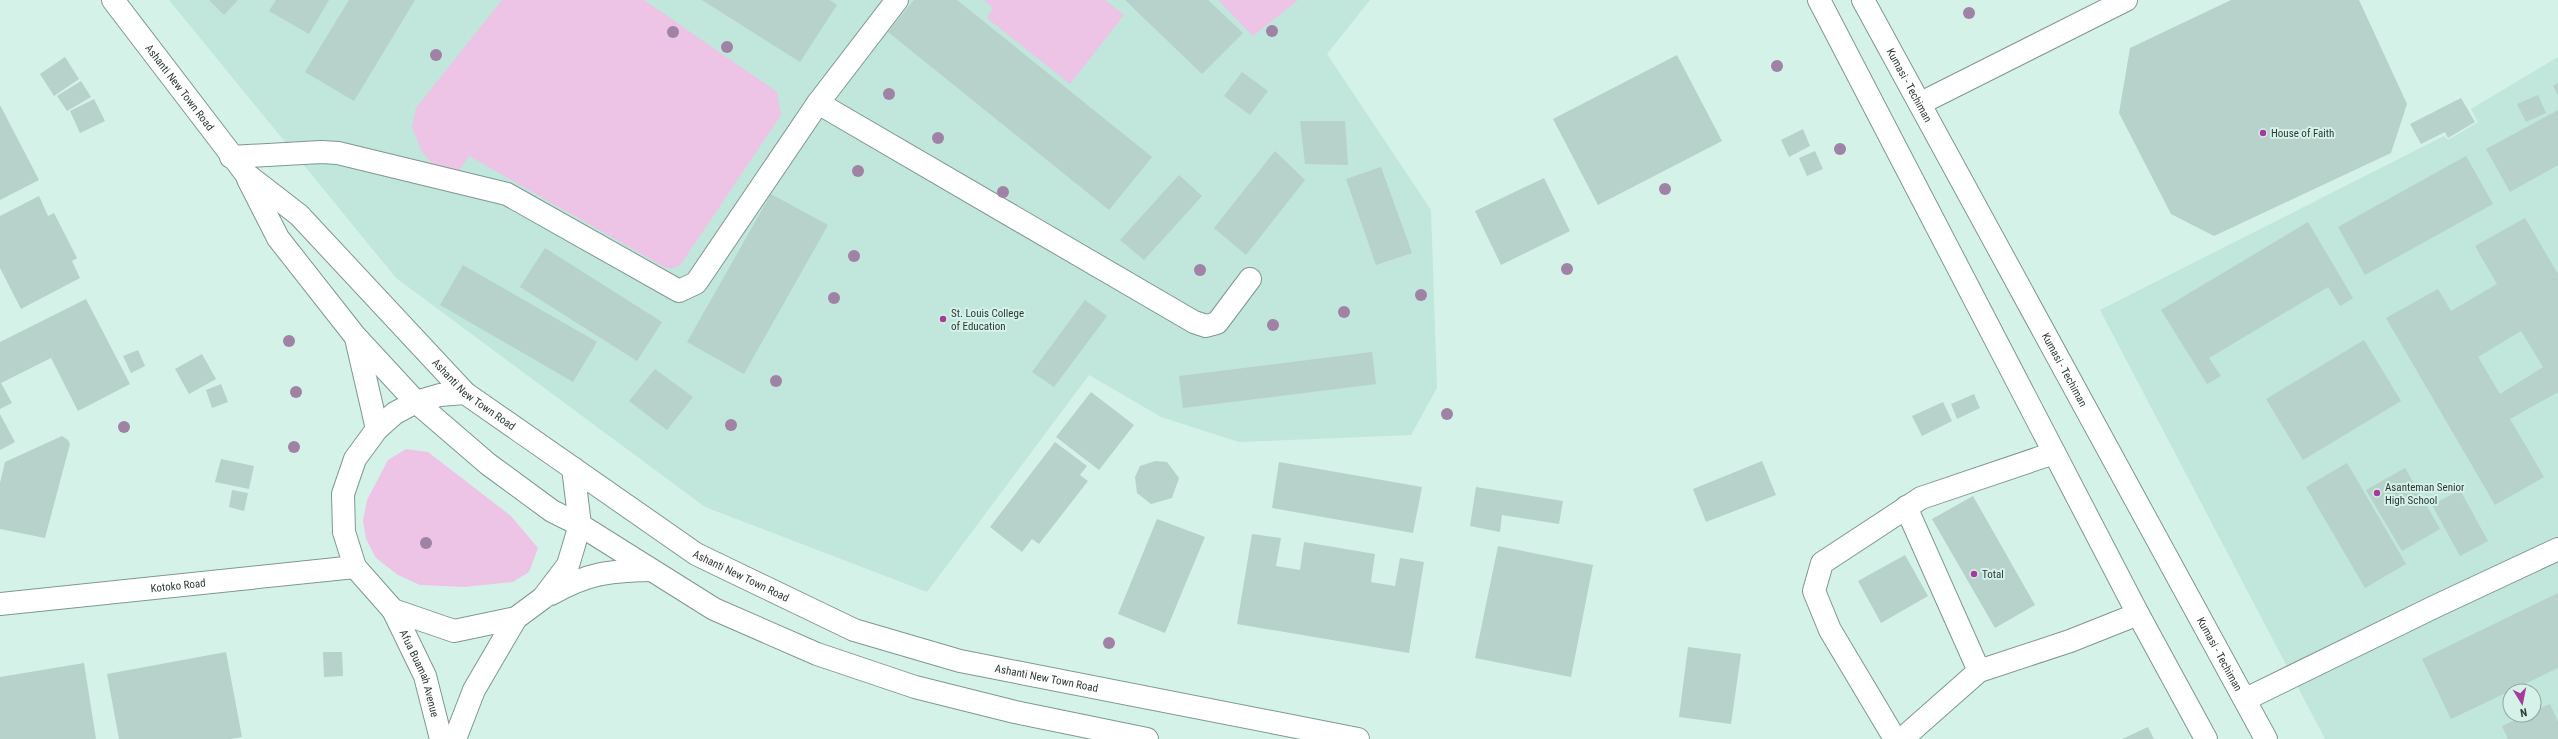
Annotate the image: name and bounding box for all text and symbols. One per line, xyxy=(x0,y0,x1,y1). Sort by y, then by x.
street label: Ashanti New Town Road xyxy=(143,42,217,133)
street label: Kumasi - Techiman xyxy=(1884,46,1935,124)
place label: House of Faith xyxy=(2271,127,2334,140)
marker: House of Faith xyxy=(2258,128,2268,138)
place label: St. Louis College of Education xyxy=(951,307,1024,333)
marker: St. Louis College of Education xyxy=(938,314,948,324)
street label: Kumasi - Techiman xyxy=(2039,330,2090,409)
street label: Ashanti New Town Road xyxy=(430,356,518,433)
place label: Asanteman Senior High School xyxy=(2385,481,2465,507)
marker: Asanteman Senior High School xyxy=(2372,488,2382,498)
street label: Ashanti New Town Road xyxy=(691,547,791,604)
place label: Total xyxy=(1982,568,2004,581)
marker: Total xyxy=(1969,569,1979,579)
street label: Kotoko Road xyxy=(150,576,206,595)
street label: Kumasi - Techiman xyxy=(2194,615,2245,693)
street label: Afua Buamah Avenue xyxy=(397,628,442,718)
street label: Ashanti New Town Road xyxy=(994,662,1099,694)
north arrow xyxy=(2502,683,2542,723)
text: N xyxy=(2519,705,2528,719)

